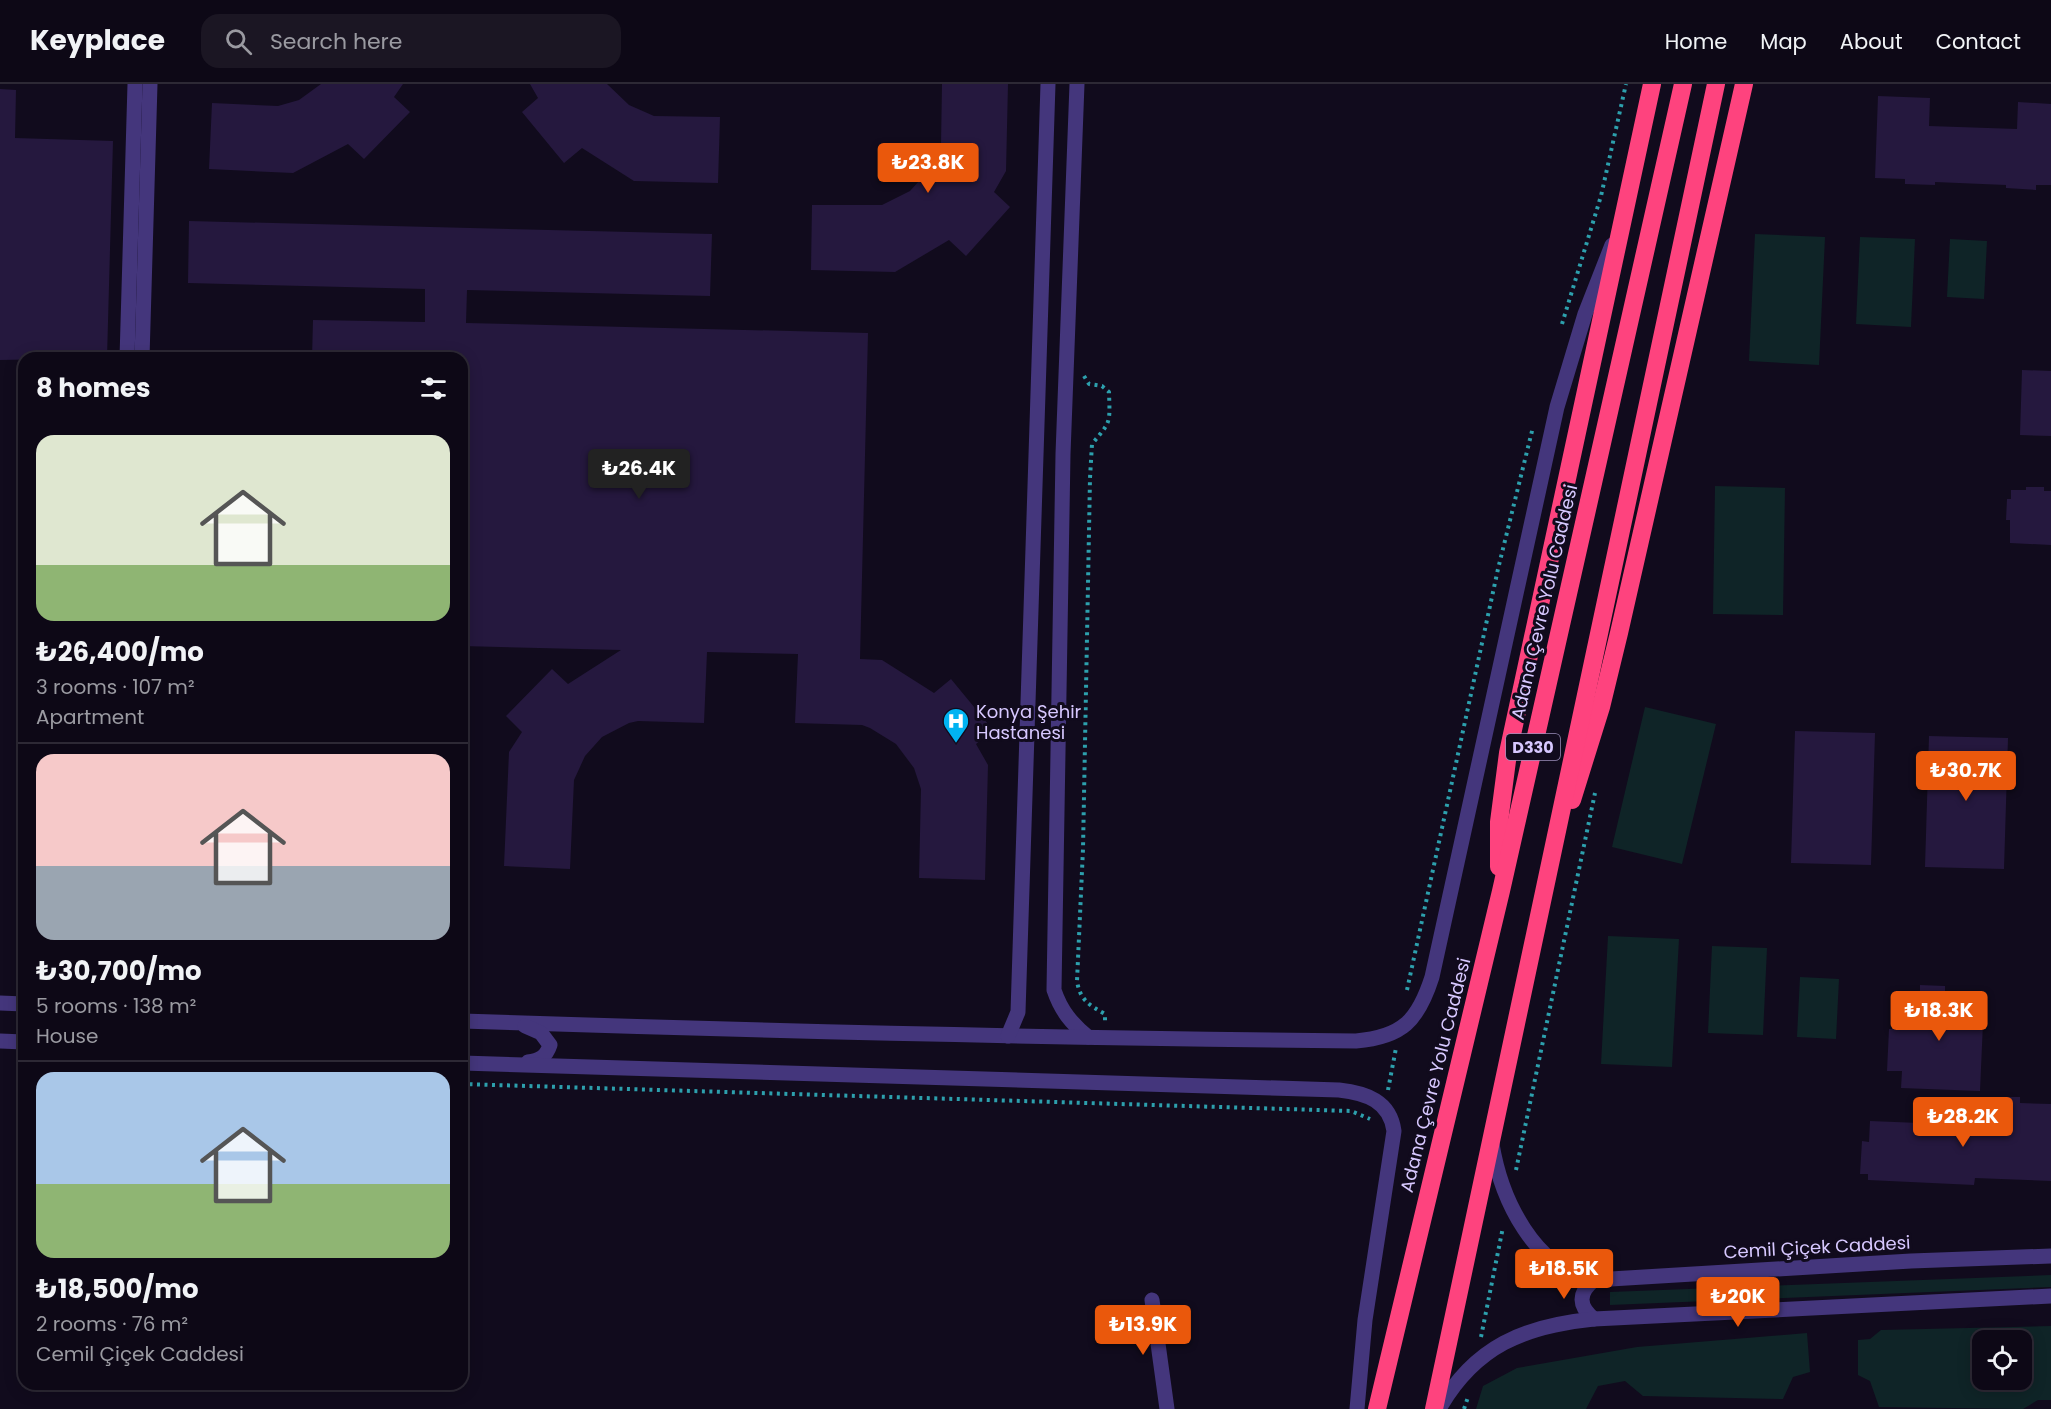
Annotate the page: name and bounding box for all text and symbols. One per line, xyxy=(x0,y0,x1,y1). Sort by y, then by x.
search box xyxy=(201,14,621,68)
text: Keyplace xyxy=(30,21,165,60)
icon: search xyxy=(222,25,255,58)
text: Search here xyxy=(270,26,402,57)
text: Home xyxy=(1665,27,1727,56)
text: Map xyxy=(1760,27,1807,56)
text: About xyxy=(1840,27,1903,56)
text: Contact xyxy=(1936,27,2021,56)
pin: ₺23.8K xyxy=(879,143,977,194)
text: ₺23.8K xyxy=(892,148,964,176)
text: 8 homes xyxy=(36,370,151,406)
icon: filters xyxy=(417,372,450,405)
pin: ₺26.4K xyxy=(590,449,688,500)
text: ₺26.4K xyxy=(602,454,676,482)
icon: home xyxy=(189,474,297,582)
street label: Adana Çevre Yolu Caddesi xyxy=(1505,482,1583,722)
text: ₺26,400/mo xyxy=(36,634,204,670)
text: 3 rooms · 107 m² xyxy=(36,673,195,701)
place label: Konya Şehir Hastanesi xyxy=(976,699,1082,745)
text: Apartment xyxy=(36,703,144,731)
hospital icon: Konya Şehir Hastanesi xyxy=(941,706,971,744)
road number: D330 xyxy=(1506,734,1560,760)
pin: ₺30.7K xyxy=(1917,751,2015,802)
text: ₺30.7K xyxy=(1930,756,2002,784)
icon: home xyxy=(189,793,297,901)
text: ₺30,700/mo xyxy=(36,953,202,989)
street label: Adana Çevre Yolu Caddesi xyxy=(1394,955,1476,1195)
pin: ₺18.3K xyxy=(1890,991,1988,1042)
text: 5 rooms · 138 m² xyxy=(36,992,196,1020)
text: ₺18.3K xyxy=(1905,996,1973,1024)
text: House xyxy=(36,1022,98,1050)
pin: ₺28.2K xyxy=(1914,1097,2012,1148)
text: ₺28.2K xyxy=(1927,1102,1999,1130)
icon: home xyxy=(189,1111,297,1219)
street label: Cemil Çiçek Caddesi xyxy=(1723,1230,1911,1264)
pin: ₺18.5K xyxy=(1515,1249,1613,1300)
text: ₺18.5K xyxy=(1529,1254,1599,1282)
text: ₺18,500/mo xyxy=(36,1271,198,1307)
pin: ₺20K xyxy=(1702,1277,1774,1328)
text: ₺20K xyxy=(1710,1282,1766,1310)
pin: ₺13.9K xyxy=(1094,1305,1192,1356)
text: 2 rooms · 76 m² xyxy=(36,1310,188,1338)
text: ₺13.9K xyxy=(1109,1310,1177,1338)
map controls xyxy=(1972,1330,2032,1390)
button: locate xyxy=(1972,1330,2032,1390)
text: Cemil Çiçek Caddesi xyxy=(36,1340,244,1368)

